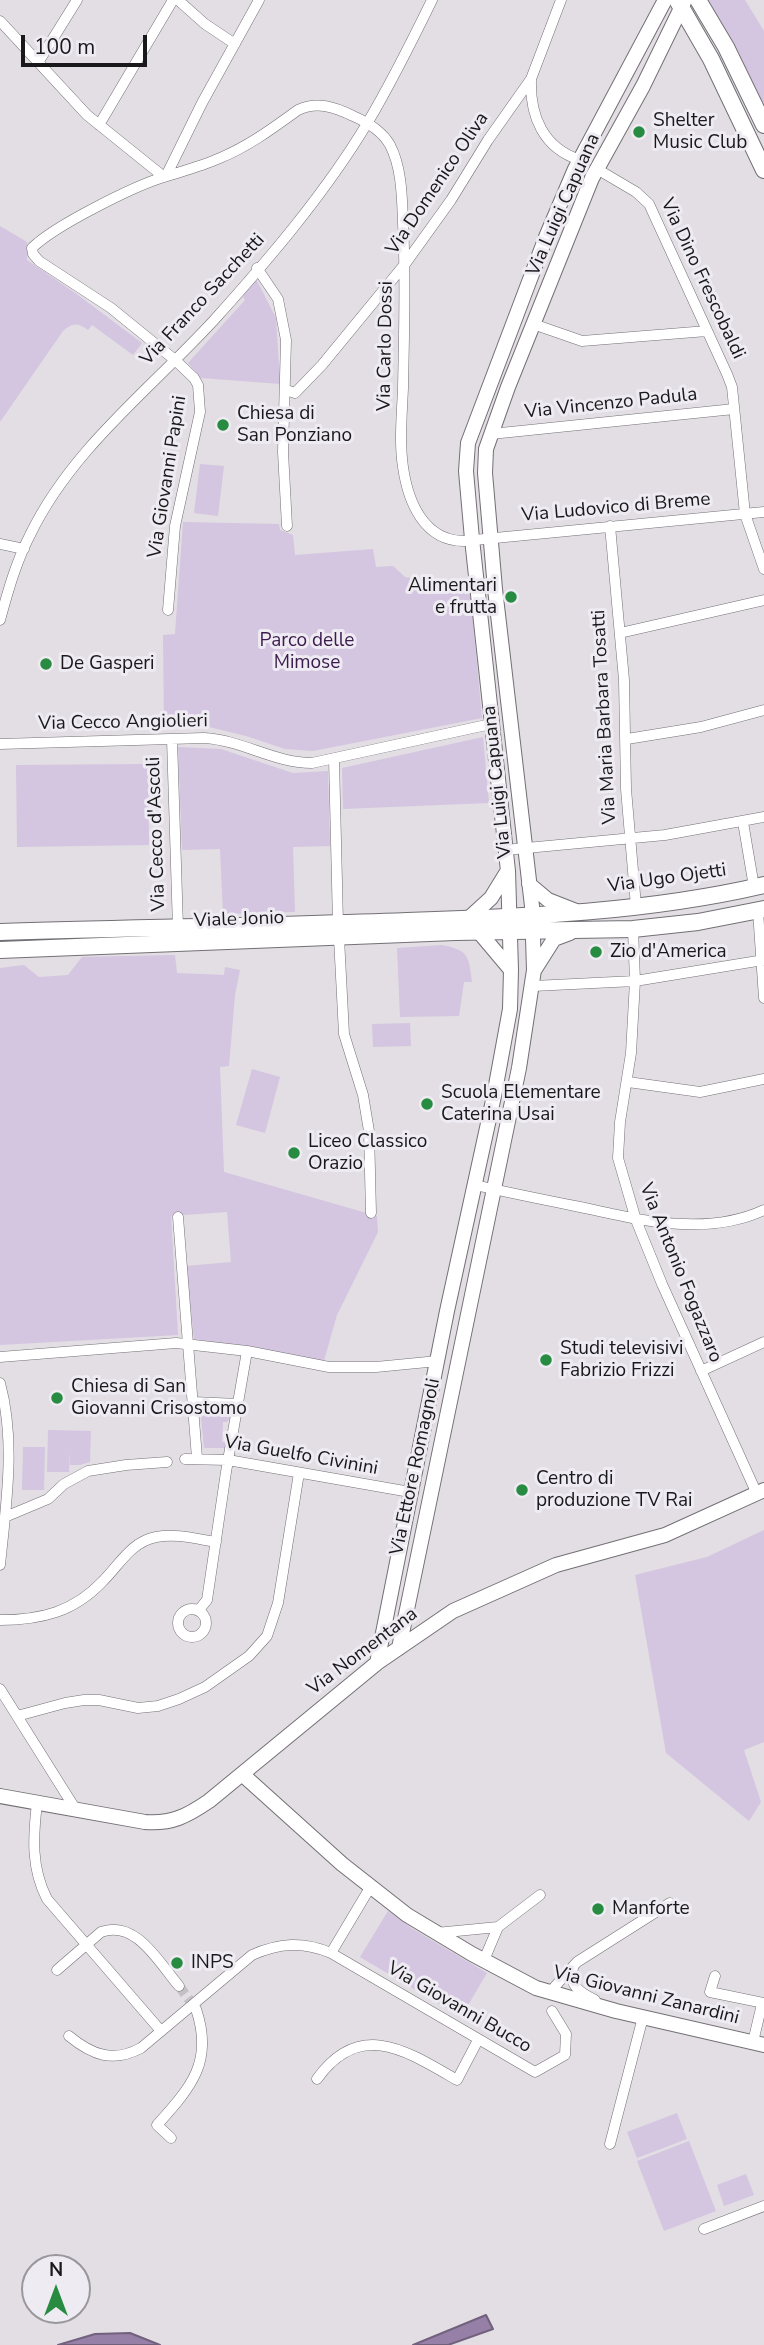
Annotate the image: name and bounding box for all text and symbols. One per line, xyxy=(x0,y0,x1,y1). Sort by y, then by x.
scale bar xyxy=(24,21,150,65)
text: 100 m xyxy=(34,33,95,61)
street label: Via Domenico Oliva xyxy=(382,108,494,260)
place label: Shelter Music Club xyxy=(653,110,747,154)
marker: Shelter Music Club xyxy=(631,124,647,140)
street label: Via Luigi Capuana xyxy=(522,130,606,280)
street label: Via Dino Frescobaldi xyxy=(655,195,749,363)
street label: Via Franco Sacchetti xyxy=(136,229,270,371)
street label: Via Carlo Dossi xyxy=(373,281,399,411)
street label: Via Vincenzo Padula xyxy=(524,384,698,424)
street label: Via Giovanni Papini xyxy=(144,394,192,560)
place label: Chiesa di San Ponziano xyxy=(237,403,352,447)
marker: Chiesa di San Ponziano xyxy=(215,417,231,433)
street label: Via Ludovico di Breme xyxy=(521,488,711,528)
place label: Alimentari e frutta xyxy=(408,575,497,619)
marker: Alimentari e frutta xyxy=(503,589,519,605)
street label: Via Maria Barbara Tosatti xyxy=(588,609,622,825)
park label: Parco delle Mimose xyxy=(260,630,354,674)
place label: De Gasperi xyxy=(60,653,154,675)
marker: De Gasperi xyxy=(38,656,54,672)
street label: Via Luigi Capuana xyxy=(479,705,517,859)
street label: Via Cecco Angiolieri xyxy=(38,710,208,736)
street label: Via Cecco d'Ascoli xyxy=(143,756,171,912)
street label: Via Ugo Ojetti xyxy=(606,859,728,899)
street label: Viale Jonio xyxy=(193,907,285,933)
place label: Zio d'America xyxy=(610,941,727,963)
marker: Zio d'America xyxy=(588,944,604,960)
place label: Scuola Elementare Caterina Usai xyxy=(441,1082,601,1126)
marker: Scuola Elementare Caterina Usai xyxy=(419,1096,435,1112)
place label: Liceo Classico Orazio xyxy=(308,1131,427,1175)
marker: Liceo Classico Orazio xyxy=(286,1145,302,1161)
street label: Via Antonio Fogazzaro xyxy=(634,1180,726,1366)
place label: Studi televisivi Fabrizio Frizzi xyxy=(560,1338,683,1382)
marker: Studi televisivi Fabrizio Frizzi xyxy=(538,1352,554,1368)
place label: Chiesa di San Giovanni Crisostomo xyxy=(71,1376,247,1420)
street label: Via Ettore Romagnoli xyxy=(386,1376,446,1558)
marker: Chiesa di San Giovanni Crisostomo xyxy=(49,1390,65,1406)
street label: Via Guelfo Civinini xyxy=(222,1431,380,1481)
place label: Centro di produzione TV Rai xyxy=(536,1468,692,1512)
marker: Centro di produzione TV Rai xyxy=(514,1482,530,1498)
street label: Via Nomentana xyxy=(304,1603,422,1701)
place label: Manforte xyxy=(612,1898,690,1920)
marker: Manforte xyxy=(590,1901,606,1917)
place label: INPS xyxy=(191,1952,234,1974)
marker: INPS xyxy=(169,1955,185,1971)
street label: Via Giovanni Bucco xyxy=(383,1957,535,2059)
street label: Via Giovanni Zanardini xyxy=(551,1962,741,2030)
north arrow xyxy=(21,2254,91,2324)
text: N xyxy=(49,2257,63,2283)

